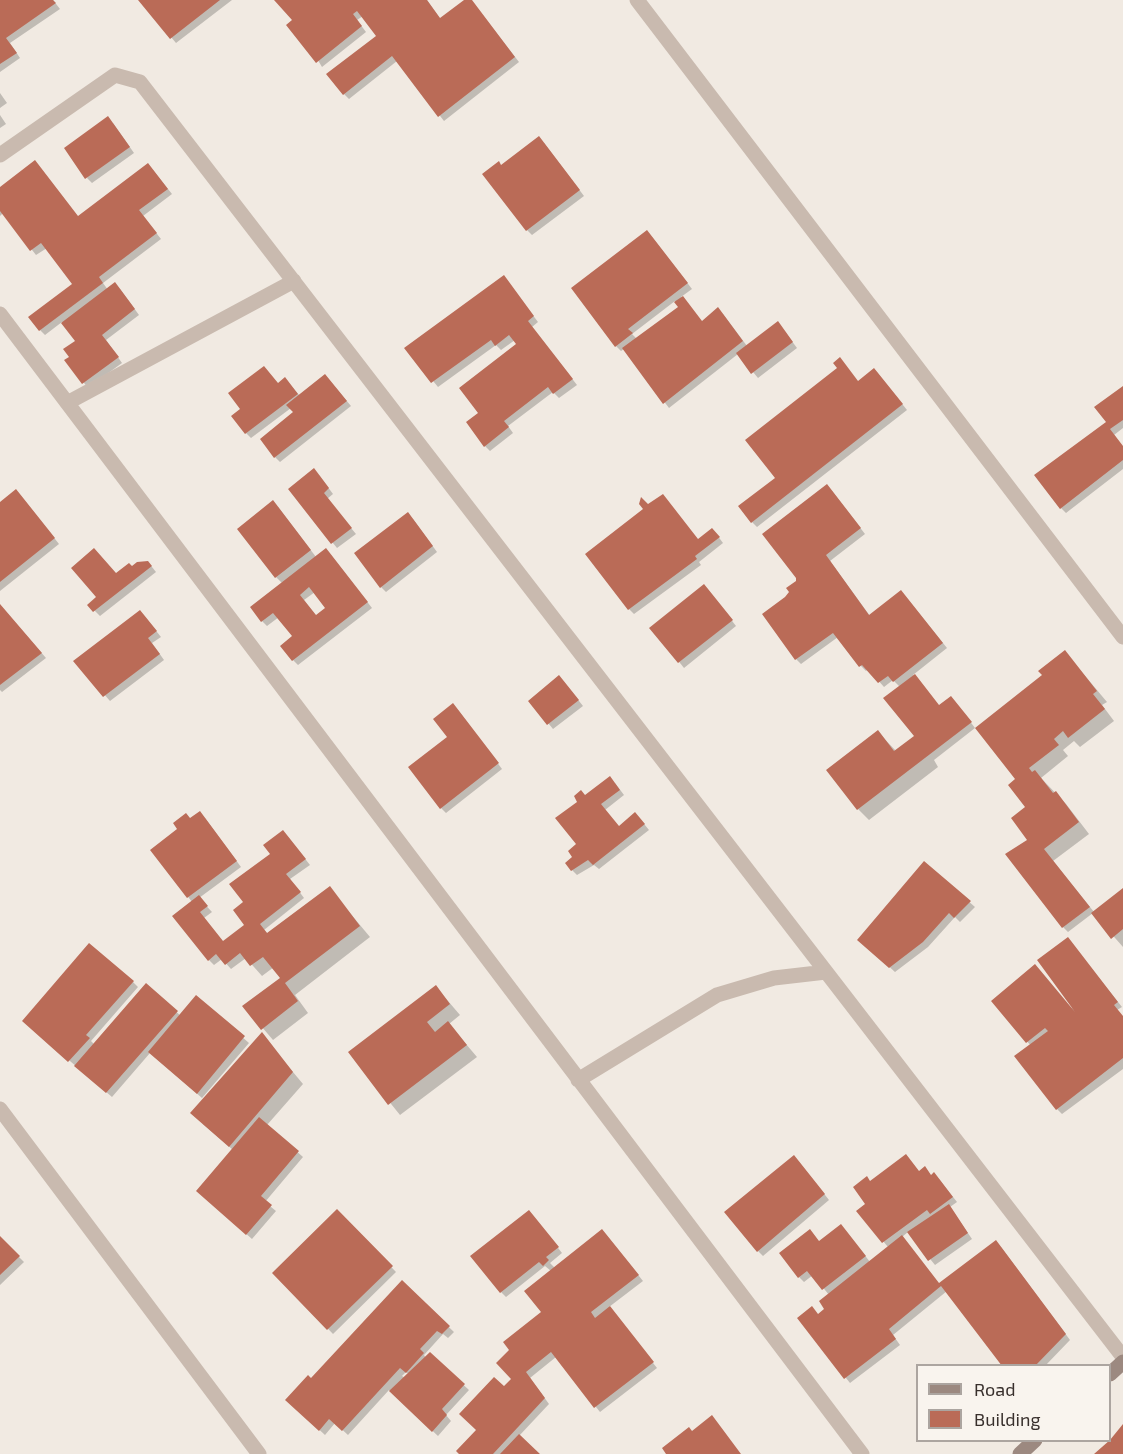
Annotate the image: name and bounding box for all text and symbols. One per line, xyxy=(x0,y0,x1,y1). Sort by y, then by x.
legend xyxy=(916,1364,1111,1442)
text: Road xyxy=(974,1378,1015,1400)
text: Building xyxy=(974,1408,1041,1430)

